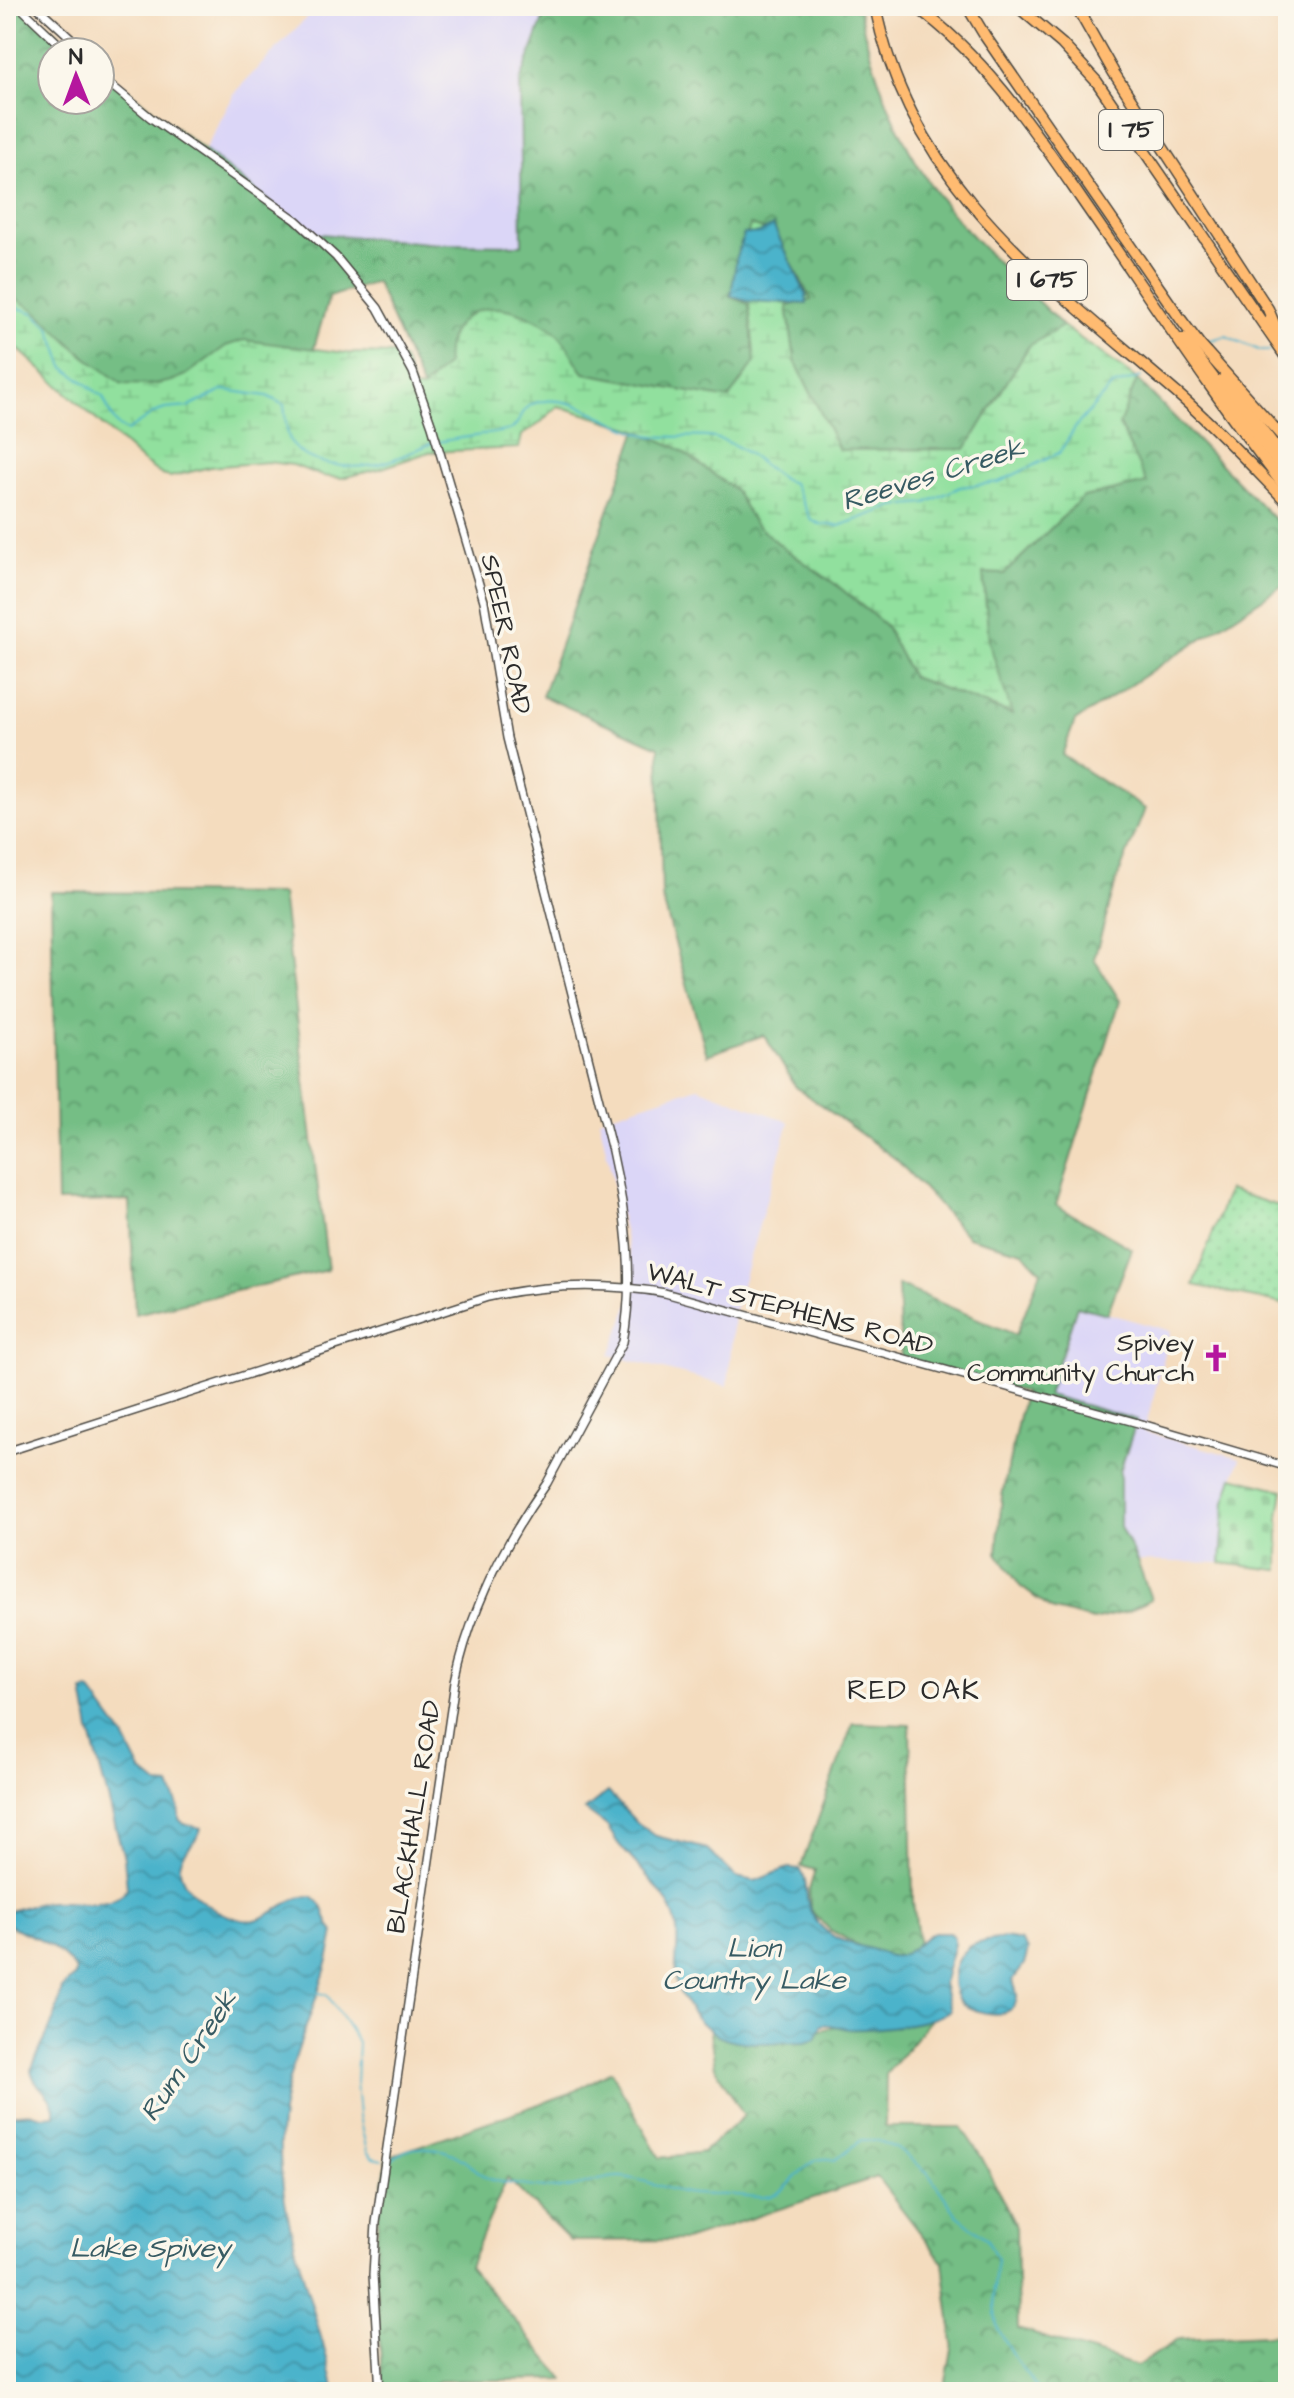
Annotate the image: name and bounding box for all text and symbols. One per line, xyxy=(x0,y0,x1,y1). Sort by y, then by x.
north arrow xyxy=(36,36,116,116)
text: N xyxy=(69,42,83,73)
road number: I 75 xyxy=(1099,110,1163,150)
road number: I 675 xyxy=(1007,260,1087,300)
water label: Reeves Creek xyxy=(837,429,1029,521)
street label: SPEER ROAD xyxy=(472,551,541,717)
street label: WALT STEPHENS ROAD xyxy=(643,1253,937,1365)
place label: Spivey Community Church xyxy=(967,1325,1194,1393)
church icon: Spivey Community Church xyxy=(1201,1343,1231,1373)
district label: RED OAK xyxy=(847,1671,981,1710)
street label: BLACKHALL ROAD xyxy=(378,1698,450,1936)
water label: Lion Country Lake xyxy=(662,1929,847,2001)
water label: Rum Creek xyxy=(131,1982,248,2129)
water label: Lake Spivey xyxy=(70,2229,233,2269)

